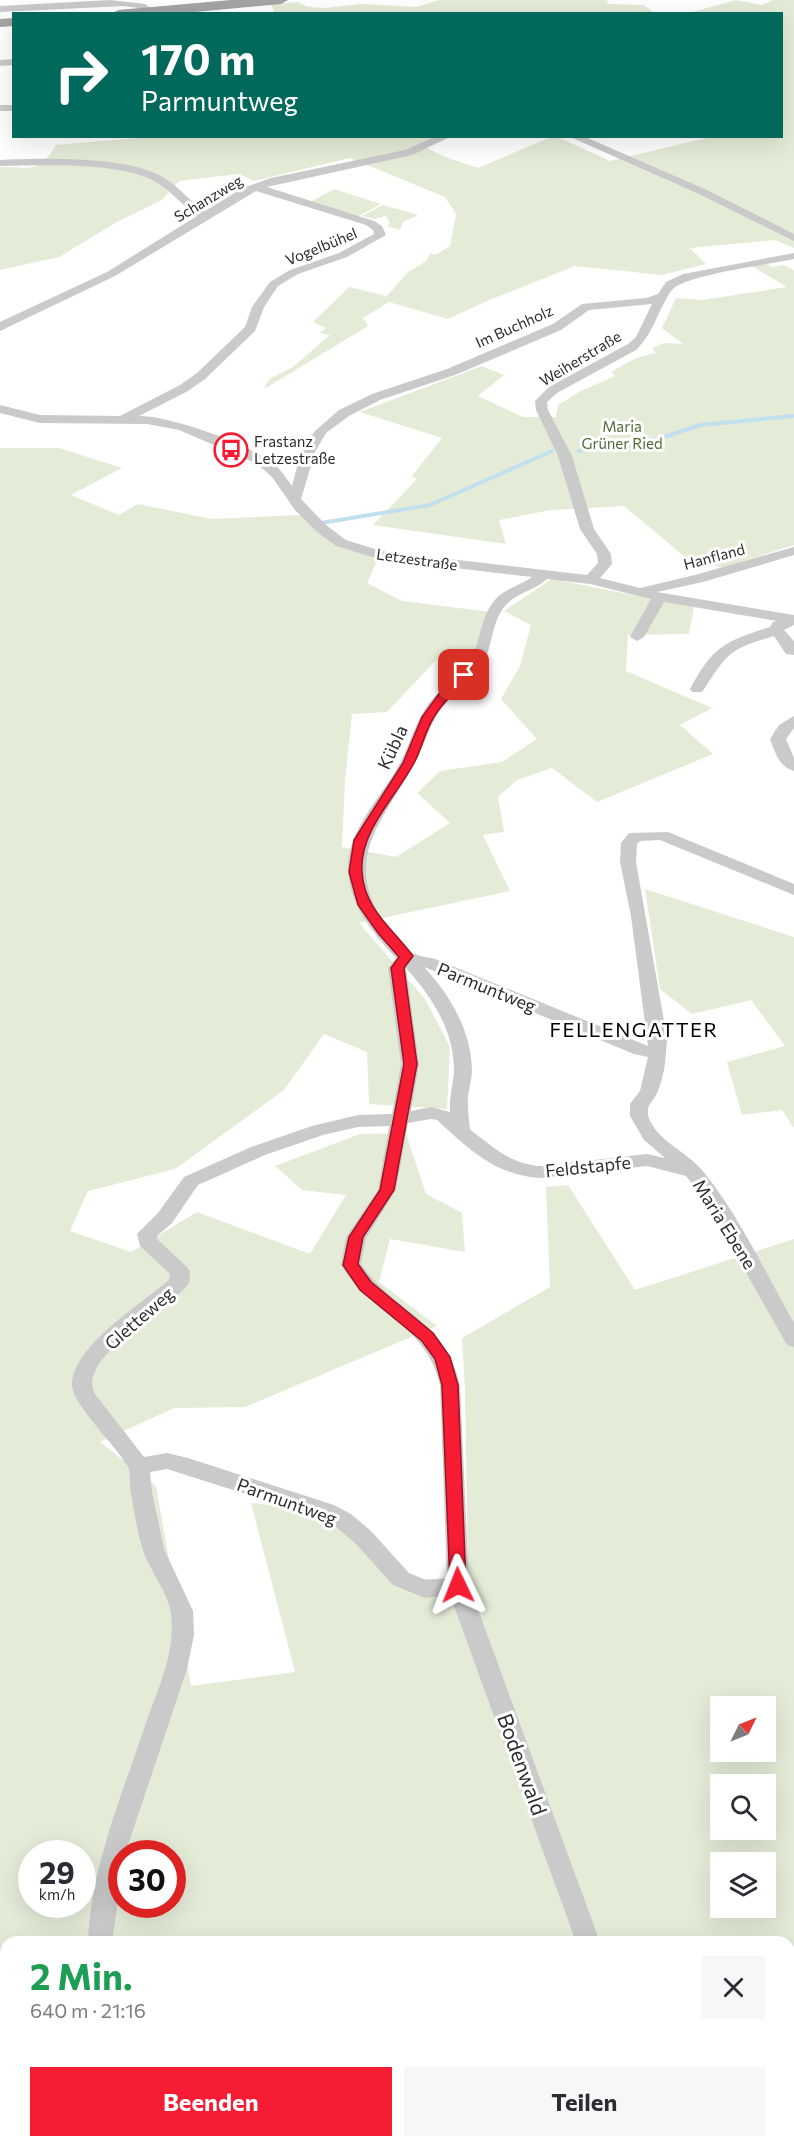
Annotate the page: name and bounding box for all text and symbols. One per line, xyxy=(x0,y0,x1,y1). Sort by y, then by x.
text: 170 m xyxy=(141,32,255,84)
icon: right xyxy=(42,36,120,114)
text: Parmuntweg xyxy=(141,84,298,117)
street label: Schanzweg xyxy=(171,171,245,225)
street label: Vogelbühel xyxy=(283,224,359,268)
street label: Im Buchholz xyxy=(472,301,556,351)
street label: Weiherstraße xyxy=(536,327,624,389)
park label: Maria Grüner Ried xyxy=(581,417,663,452)
bus stop icon: Frastanz Letzestraße xyxy=(213,432,249,468)
place label: Frastanz Letzestraße xyxy=(254,432,336,467)
street label: Hanfland xyxy=(681,539,747,573)
street label: Letzestraße xyxy=(375,544,459,574)
pin xyxy=(438,649,489,700)
icon: arrive xyxy=(447,658,480,691)
street label: Kübla xyxy=(372,721,412,773)
street label: Parmuntweg xyxy=(434,957,540,1017)
district label: FELLENGATTER xyxy=(550,1017,718,1041)
street label: Feldstapfe xyxy=(544,1151,632,1181)
street label: Maria Ebene xyxy=(689,1175,761,1273)
street label: Gletteweg xyxy=(100,1282,178,1354)
street label: Parmuntweg xyxy=(234,1473,340,1529)
position arrow xyxy=(426,1553,490,1617)
north arrow xyxy=(710,1696,776,1762)
map controls xyxy=(710,1696,776,1918)
street label: Bodenwald xyxy=(493,1710,553,1818)
button: search xyxy=(710,1774,776,1840)
speed limit sign: 30 xyxy=(108,1840,186,1918)
button: layers xyxy=(710,1852,776,1918)
text: 29 xyxy=(39,1853,75,1890)
text: km/h xyxy=(39,1885,75,1903)
text: 2 Min. xyxy=(30,1953,132,1997)
button: close xyxy=(702,1956,765,2019)
text: 640 m · 21:16 xyxy=(30,1998,146,2022)
button: Beenden xyxy=(30,2067,392,2136)
button: Teilen xyxy=(404,2067,765,2136)

